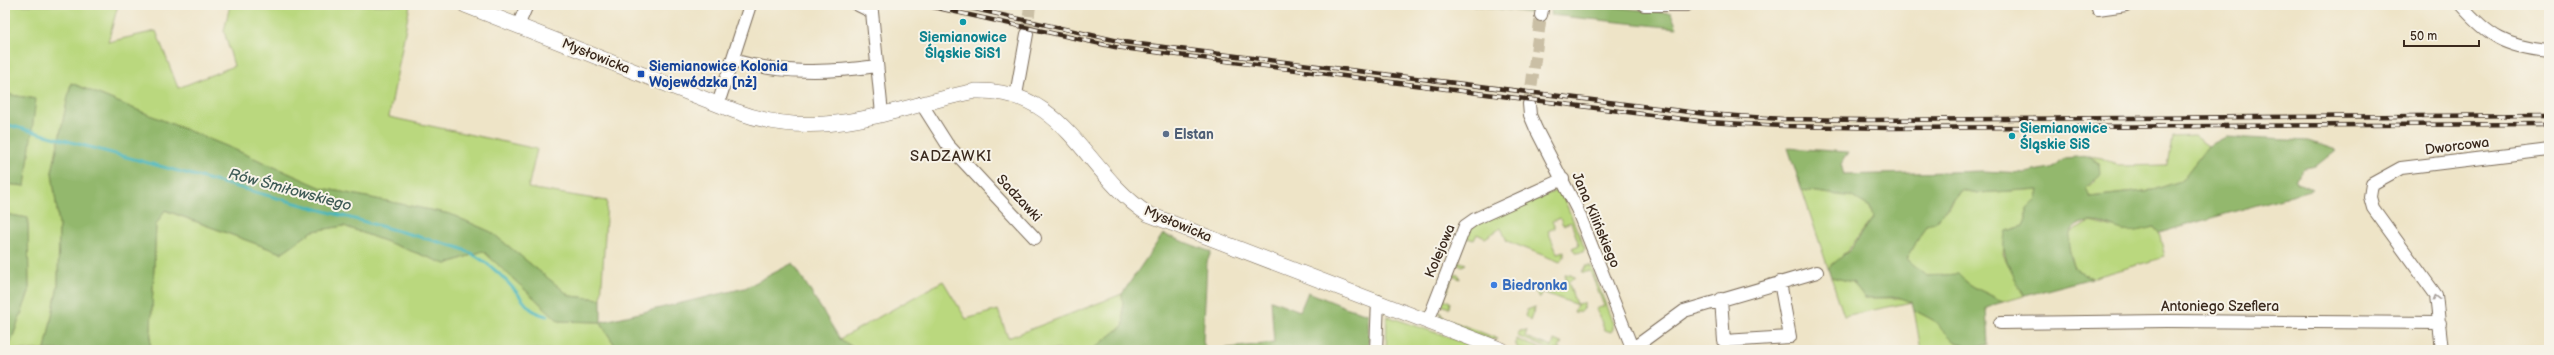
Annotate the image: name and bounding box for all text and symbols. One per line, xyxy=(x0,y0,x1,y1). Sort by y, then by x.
marker: Siemianowice Śląskie SiS1 xyxy=(958,17,968,27)
scale bar xyxy=(2404,22,2479,48)
place label: Siemianowice Śląskie SiS1 xyxy=(919,29,1007,63)
text: 50 m xyxy=(2410,29,2437,44)
street label: Mysłowicka xyxy=(559,35,633,77)
place label: Siemianowice Kolonia Wojewódzka [nż] xyxy=(649,58,788,91)
marker: Siemianowice Kolonia Wojewódzka [nż] xyxy=(636,69,646,79)
place label: Siemianowice Śląskie SiS xyxy=(2020,120,2108,154)
place label: Elstan xyxy=(1174,126,1214,143)
marker: Elstan xyxy=(1161,129,1171,139)
marker: Siemianowice Śląskie SiS xyxy=(2007,131,2017,141)
street label: Dworcowa xyxy=(2424,134,2490,158)
district label: SADZAWKI xyxy=(910,147,992,166)
water label: Rów Śmiłowskiego xyxy=(226,164,354,216)
street label: Jana Kilińskiego xyxy=(1568,170,1624,270)
street label: Sadzawki xyxy=(993,171,1045,225)
street label: Mysłowicka xyxy=(1142,202,1215,246)
street label: Kolejowa xyxy=(1421,222,1459,280)
place label: Biedronka xyxy=(1502,277,1568,294)
marker: Biedronka xyxy=(1489,280,1499,290)
one-way arrow xyxy=(2432,294,2440,301)
street label: Antoniego Szeflera xyxy=(2161,298,2279,315)

